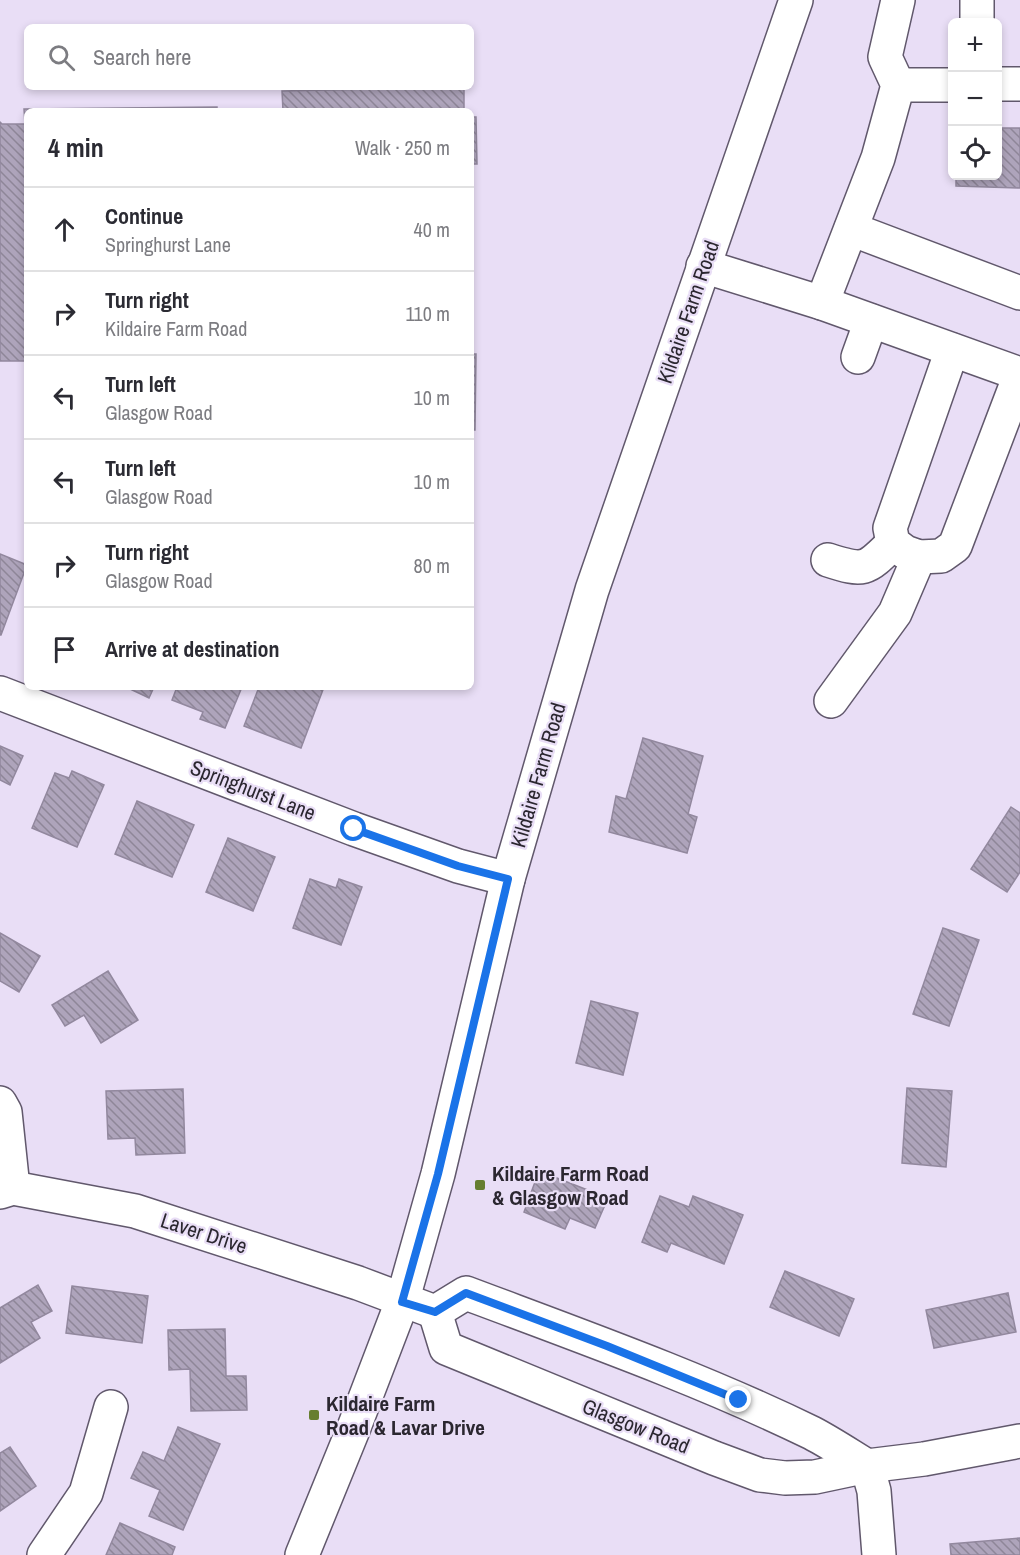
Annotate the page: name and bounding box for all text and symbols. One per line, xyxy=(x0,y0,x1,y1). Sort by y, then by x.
map controls xyxy=(948,18,1002,180)
button: + xyxy=(948,18,1002,72)
search box xyxy=(24,24,474,90)
icon: search xyxy=(45,41,78,74)
text: Search here xyxy=(93,42,191,72)
button: − xyxy=(948,72,1002,126)
button: locate xyxy=(948,126,1002,180)
text: 4 min xyxy=(48,130,104,165)
text: Walk · 250 m xyxy=(355,134,450,161)
text: Continue xyxy=(105,201,183,231)
icon: ahead xyxy=(48,213,81,246)
text: 40 m xyxy=(414,216,450,243)
text: Springhurst Lane xyxy=(105,231,231,258)
street label: Kildaire Farm Road xyxy=(650,237,726,387)
text: Turn right xyxy=(105,285,189,315)
icon: right xyxy=(48,297,81,330)
text: 110 m xyxy=(406,300,450,327)
text: Kildaire Farm Road xyxy=(105,315,247,342)
text: Turn left xyxy=(105,369,176,399)
icon: left xyxy=(48,381,81,414)
text: 10 m xyxy=(414,384,450,411)
text: Glasgow Road xyxy=(105,399,213,426)
text: Turn left xyxy=(105,453,176,483)
icon: left xyxy=(48,465,81,498)
text: 10 m xyxy=(414,468,450,495)
text: Glasgow Road xyxy=(105,483,213,510)
text: Turn right xyxy=(105,537,189,567)
icon: right xyxy=(48,549,81,582)
text: 80 m xyxy=(414,552,450,579)
text: Glasgow Road xyxy=(105,567,213,594)
icon: arrive xyxy=(48,633,81,666)
text: Arrive at destination xyxy=(105,634,279,664)
street label: Kildaire Farm Road xyxy=(503,699,573,851)
street label: Springhurst Lane xyxy=(186,753,320,827)
route start xyxy=(340,815,366,841)
place label: Kildaire Farm Road & Glasgow Road xyxy=(492,1159,649,1212)
marker: Kildaire Farm Road & Glasgow Road xyxy=(473,1178,487,1192)
street label: Laver Drive xyxy=(157,1205,251,1261)
route end xyxy=(725,1386,751,1412)
place label: Kildaire Farm Road & Lavar Drive xyxy=(326,1389,485,1442)
street label: Glasgow Road xyxy=(578,1391,694,1461)
marker: Kildaire Farm Road & Lavar Drive xyxy=(307,1408,321,1422)

